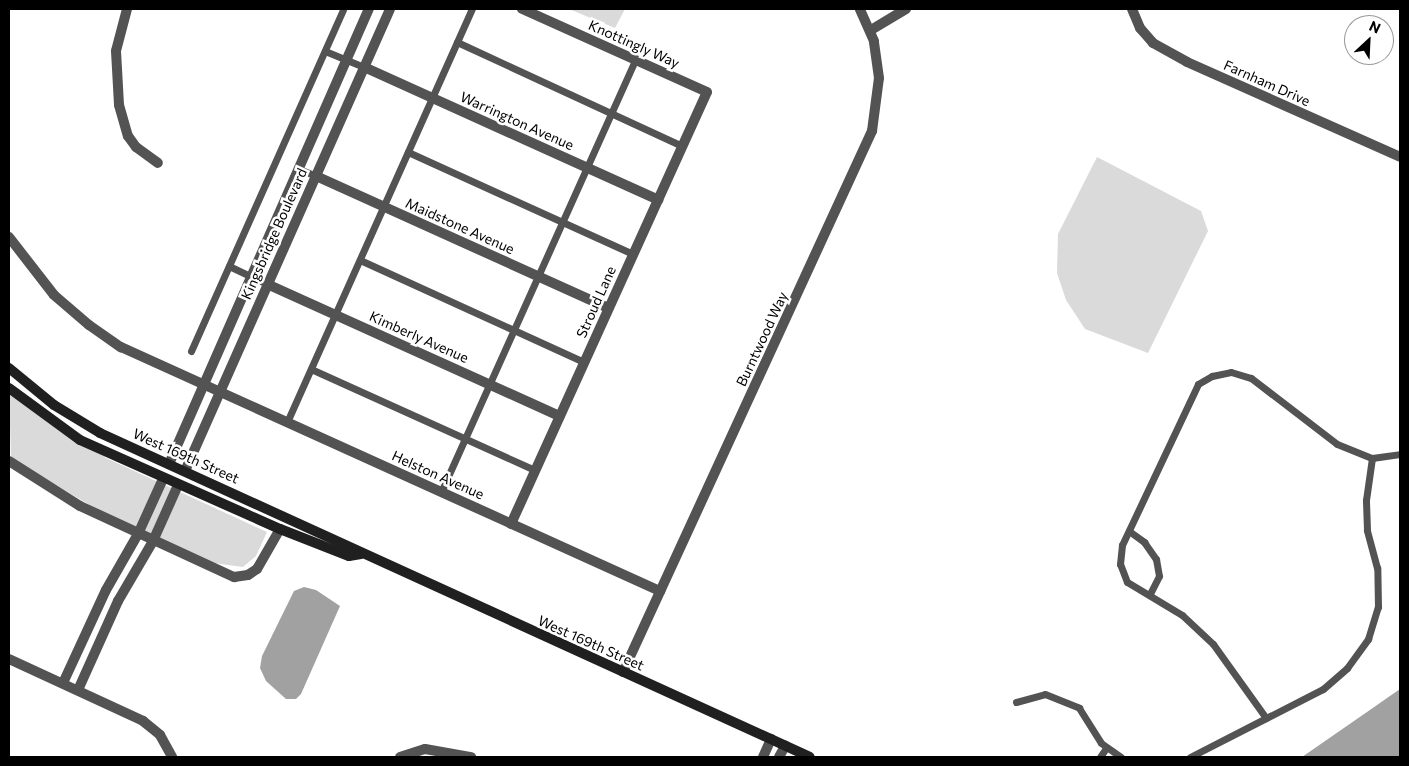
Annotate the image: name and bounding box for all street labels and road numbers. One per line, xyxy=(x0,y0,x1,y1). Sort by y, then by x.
street label: Knottingly Way xyxy=(586,16,682,72)
street label: Farnham Drive xyxy=(1221,56,1313,110)
street label: Warrington Avenue xyxy=(458,88,576,154)
street label: Kingsbridge Boulevard xyxy=(237,166,311,302)
street label: Maidstone Avenue xyxy=(403,194,517,258)
street label: Stroud Lane xyxy=(573,263,619,341)
street label: Burntwood Way xyxy=(733,289,791,389)
street label: Kimberly Avenue xyxy=(367,308,471,366)
street label: West 169th Street xyxy=(130,425,242,487)
street label: Helston Avenue xyxy=(389,447,487,503)
street label: West 169th Street xyxy=(535,612,647,674)

